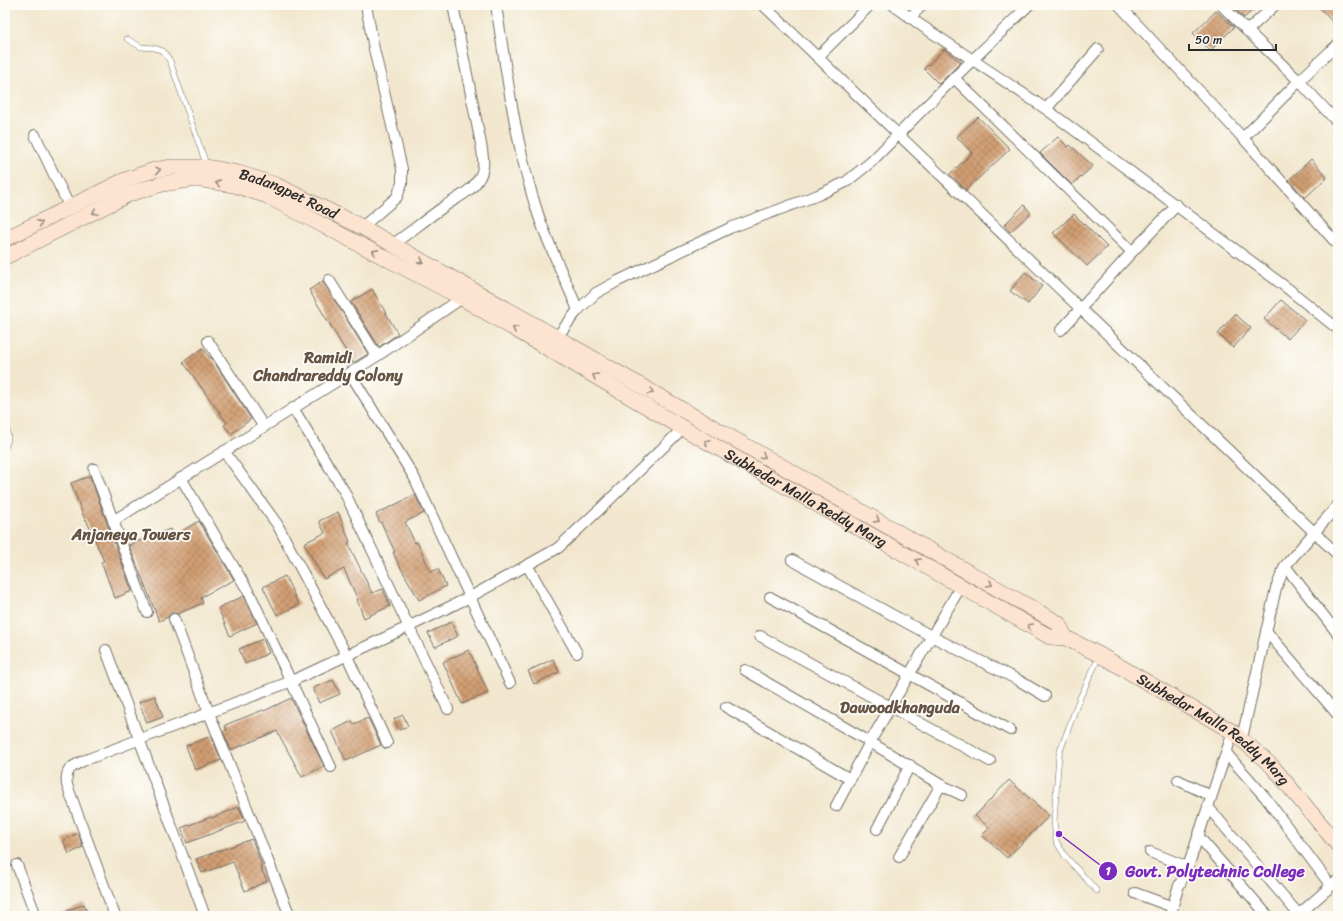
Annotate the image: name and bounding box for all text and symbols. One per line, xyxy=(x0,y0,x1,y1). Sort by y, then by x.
scale bar xyxy=(1189,26,1276,52)
text: 50 m xyxy=(1195,29,1222,51)
street label: Badangpet Road xyxy=(236,161,344,227)
one-way arrow xyxy=(155,166,161,174)
one-way arrow xyxy=(215,179,222,188)
one-way arrow xyxy=(91,207,99,214)
one-way arrow xyxy=(36,220,43,228)
one-way arrow xyxy=(371,250,379,257)
one-way arrow xyxy=(417,256,424,264)
one-way arrow xyxy=(512,327,519,334)
district label: Ramidi Chandrareddy Colony xyxy=(252,343,403,390)
one-way arrow xyxy=(592,374,599,381)
one-way arrow xyxy=(647,387,654,394)
one-way arrow xyxy=(704,439,711,446)
street label: Subhedar Malla Reddy Marg xyxy=(720,441,892,555)
one-way arrow xyxy=(759,452,767,459)
one-way arrow xyxy=(872,516,880,523)
district label: Anjaneya Towers xyxy=(71,520,191,549)
one-way arrow xyxy=(915,559,922,566)
one-way arrow xyxy=(986,580,993,587)
one-way arrow xyxy=(1027,624,1034,631)
street label: Subhedar Malla Reddy Marg xyxy=(1132,666,1297,792)
district label: Dawoodkhanguda xyxy=(840,693,961,722)
callout: Govt. Polytechnic College xyxy=(1098,857,1313,885)
text: Govt. Polytechnic College xyxy=(1124,857,1305,886)
text: 1 xyxy=(1105,860,1111,882)

